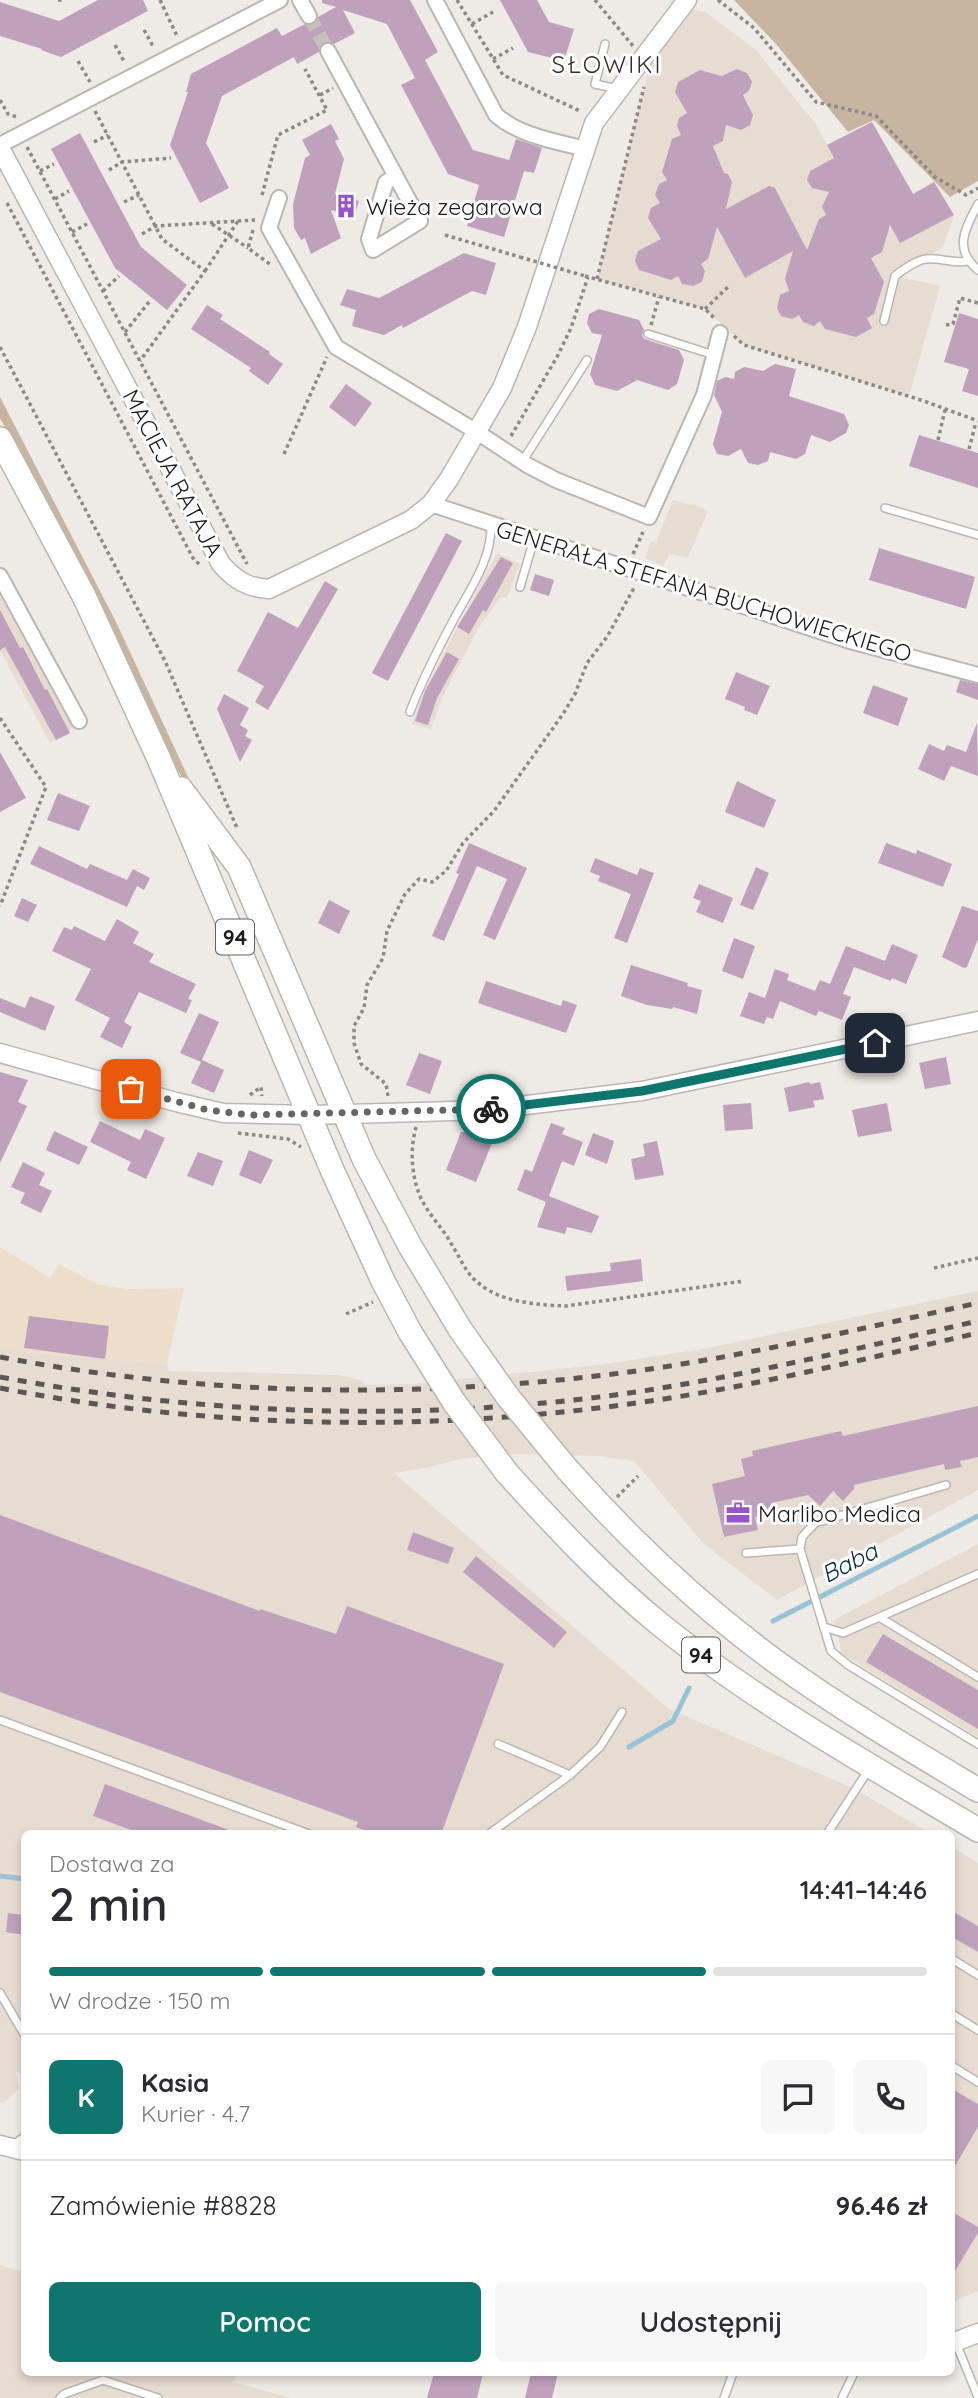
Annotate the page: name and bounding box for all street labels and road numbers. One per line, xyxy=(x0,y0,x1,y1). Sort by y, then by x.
street label: MACIEJA RATAJA xyxy=(117,384,229,562)
street label: GENERAŁA STEFANA BUCHOWIECKIEGO xyxy=(493,514,915,668)
road number: 94 xyxy=(216,920,254,954)
road number: 94 xyxy=(682,1638,720,1672)

